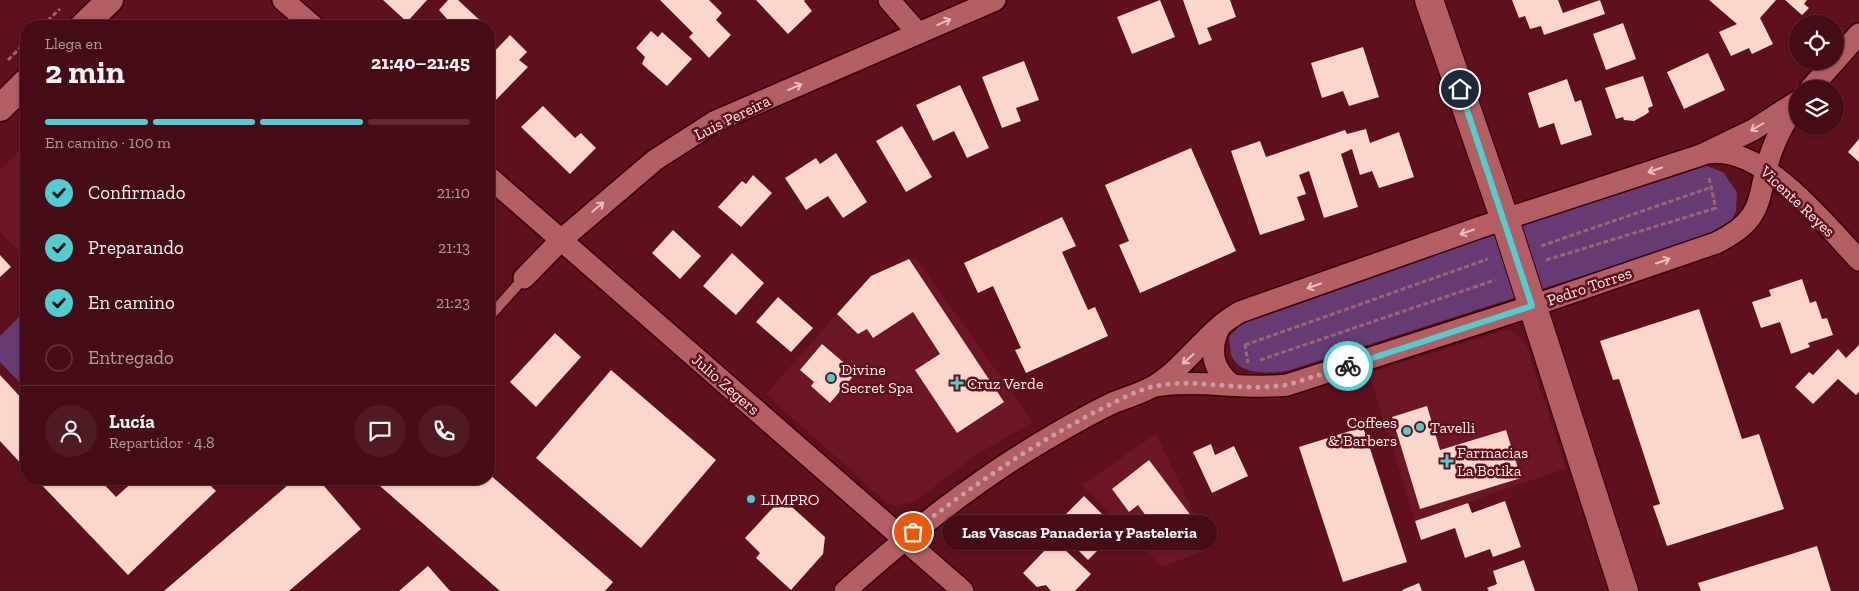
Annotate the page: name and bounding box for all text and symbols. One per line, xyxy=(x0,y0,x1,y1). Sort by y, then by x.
map controls xyxy=(1789,15,1844,135)
button: locate xyxy=(1789,15,1844,70)
one-way arrow xyxy=(936,17,951,27)
text: Llega en xyxy=(45,34,102,53)
text: 21:40–21:45 xyxy=(371,51,470,74)
text: 2 min xyxy=(45,53,125,91)
pin xyxy=(1439,68,1481,110)
icon: home xyxy=(1446,75,1474,103)
button: layers xyxy=(1789,80,1844,135)
one-way arrow xyxy=(787,82,802,92)
street label: Luis Pereira xyxy=(691,91,774,144)
one-way arrow xyxy=(1750,123,1764,133)
text: En camino · 100 m xyxy=(45,133,171,152)
street label: Vicente Reyes xyxy=(1756,161,1839,241)
one-way arrow xyxy=(1647,166,1663,175)
icon: check xyxy=(45,179,73,207)
text: Confirmado xyxy=(88,181,185,204)
text: 21:10 xyxy=(437,183,470,202)
one-way arrow xyxy=(591,202,604,213)
one-way arrow xyxy=(1460,228,1475,237)
icon: check xyxy=(45,234,73,262)
text: Preparando xyxy=(88,236,184,259)
text: 21:13 xyxy=(438,238,470,257)
one-way arrow xyxy=(1654,256,1670,265)
street label: Pedro Torres xyxy=(1544,263,1634,310)
one-way arrow xyxy=(1306,282,1322,291)
icon: check xyxy=(45,289,73,317)
text: En camino xyxy=(88,291,175,314)
text: 21:23 xyxy=(436,293,470,312)
courier xyxy=(1323,341,1373,391)
text: Entregado xyxy=(88,346,174,369)
street label: Julio Zegers xyxy=(688,350,763,419)
icon: bike xyxy=(1334,352,1362,380)
one-way arrow xyxy=(1181,353,1194,365)
place label: Divine Secret Spa xyxy=(841,360,914,397)
marker: Divine Secret Spa xyxy=(825,372,837,384)
place label: Cruz Verde xyxy=(967,374,1043,393)
marker: Cruz Verde xyxy=(951,377,963,389)
button: person xyxy=(45,405,97,457)
button: chat xyxy=(354,405,406,457)
button: phone xyxy=(418,405,470,457)
text: Lucía xyxy=(109,410,155,433)
place label: Coffees & Barbers xyxy=(1328,413,1397,450)
place label: Tavelli xyxy=(1430,418,1476,437)
marker: Tavelli xyxy=(1414,421,1426,433)
marker: Coffees & Barbers xyxy=(1401,425,1413,437)
text: Repartidor · 4.8 xyxy=(109,433,215,452)
place label: Farmacias La Botika xyxy=(1457,443,1528,480)
marker: Farmacias La Botika xyxy=(1441,455,1453,467)
place label: LIMPRO xyxy=(761,490,820,509)
marker: LIMPRO xyxy=(745,493,757,505)
pin xyxy=(892,511,934,553)
callout: Las Vascas Panaderia y Pasteleria xyxy=(943,514,1218,550)
icon: bag xyxy=(899,518,927,546)
text: Las Vascas Panaderia y Pasteleria xyxy=(962,523,1197,542)

